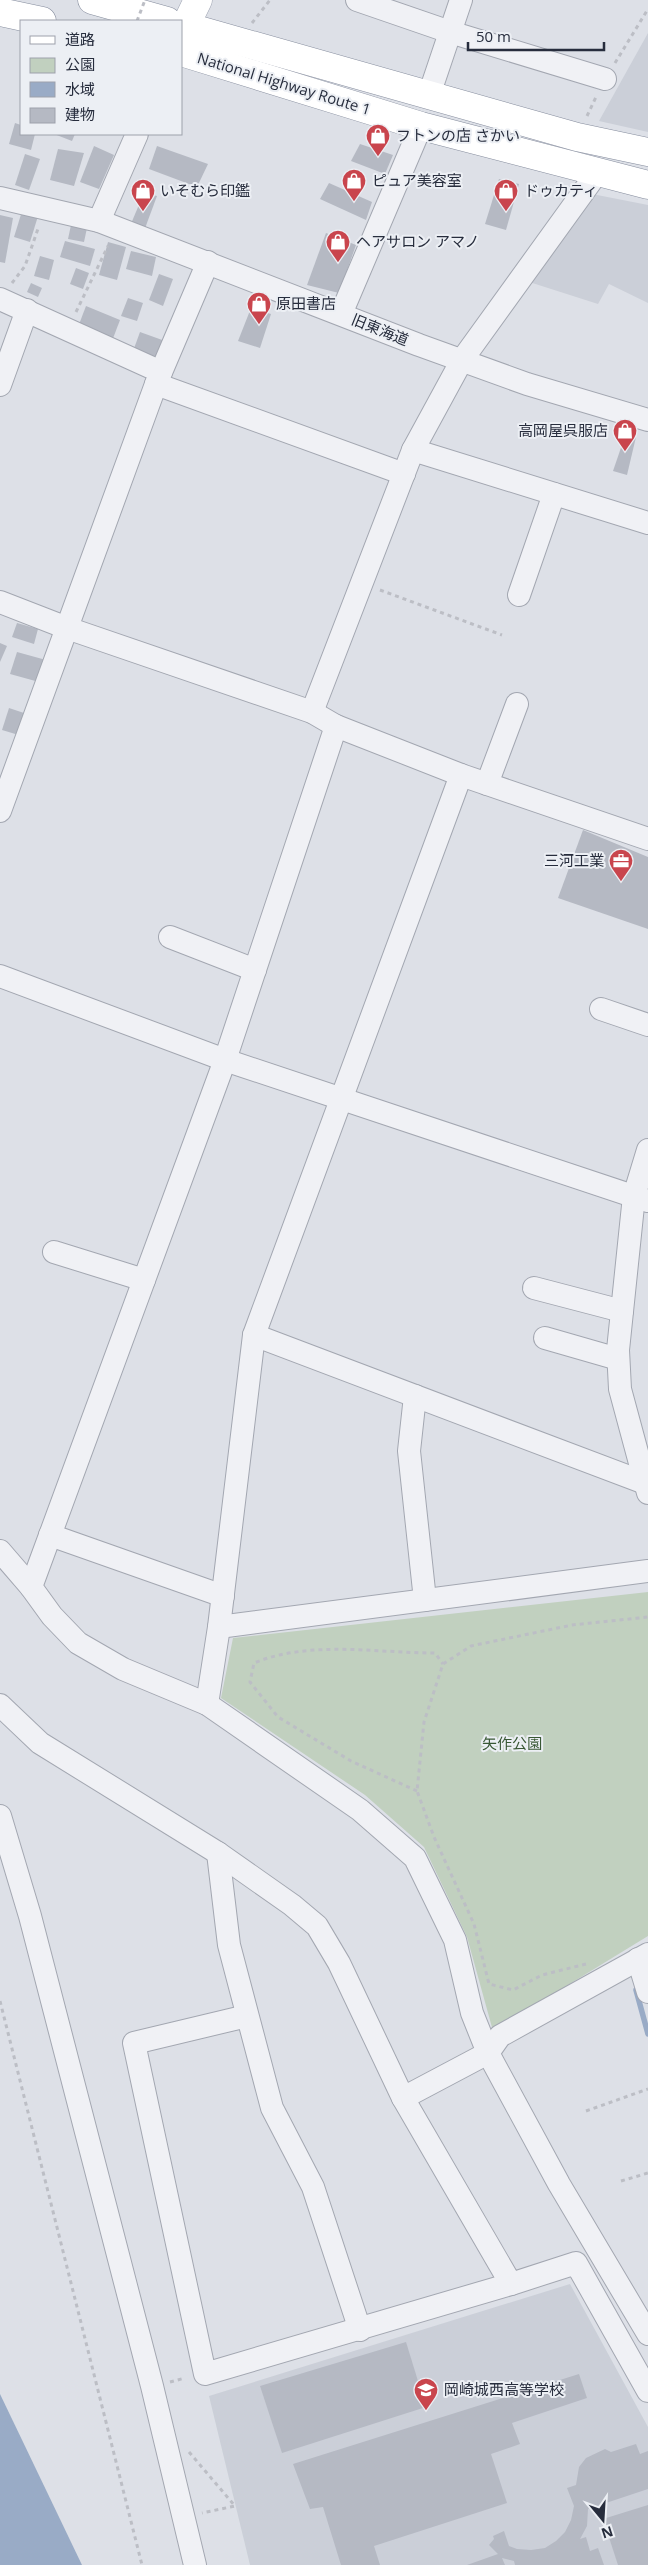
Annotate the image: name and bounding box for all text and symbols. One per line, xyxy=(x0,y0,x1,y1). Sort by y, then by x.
legend xyxy=(20,20,182,135)
scale bar xyxy=(468,20,604,52)
text: 50 m xyxy=(476,26,511,46)
text: 道路 xyxy=(65,29,95,49)
street label: National Highway Route 1 xyxy=(195,47,373,119)
text: 公園 xyxy=(65,54,95,74)
text: 水域 xyxy=(65,79,95,99)
text: 建物 xyxy=(65,104,95,124)
shop icon: フトンの店 さかい xyxy=(365,123,391,157)
place label: フトンの店 さかい xyxy=(396,125,520,145)
shop icon: ピュア美容室 xyxy=(341,168,367,202)
place label: ピュア美容室 xyxy=(372,170,462,190)
shop icon: いそむら印鑑 xyxy=(130,178,156,212)
shop icon: ドゥカティ xyxy=(493,178,519,212)
place label: いそむら印鑑 xyxy=(160,180,250,200)
place label: ドゥカティ xyxy=(524,180,598,200)
shop icon: ヘアサロン アマノ xyxy=(325,229,351,263)
place label: ヘアサロン アマノ xyxy=(356,231,479,251)
shop icon: 原田書店 xyxy=(246,291,272,325)
place label: 原田書店 xyxy=(276,293,336,313)
street label: 旧東海道 xyxy=(349,309,412,350)
shop icon: 高岡屋呉服店 xyxy=(612,418,638,452)
place label: 高岡屋呉服店 xyxy=(518,420,608,440)
office icon: 三河工業 xyxy=(608,848,634,882)
place label: 三河工業 xyxy=(544,850,604,870)
park label: 矢作公園 xyxy=(482,1733,542,1753)
school or university icon: 岡崎城西高等学校 xyxy=(413,2377,439,2411)
place label: 岡崎城西高等学校 xyxy=(444,2379,564,2399)
north arrow xyxy=(578,2495,628,2545)
text: N xyxy=(599,2522,616,2544)

